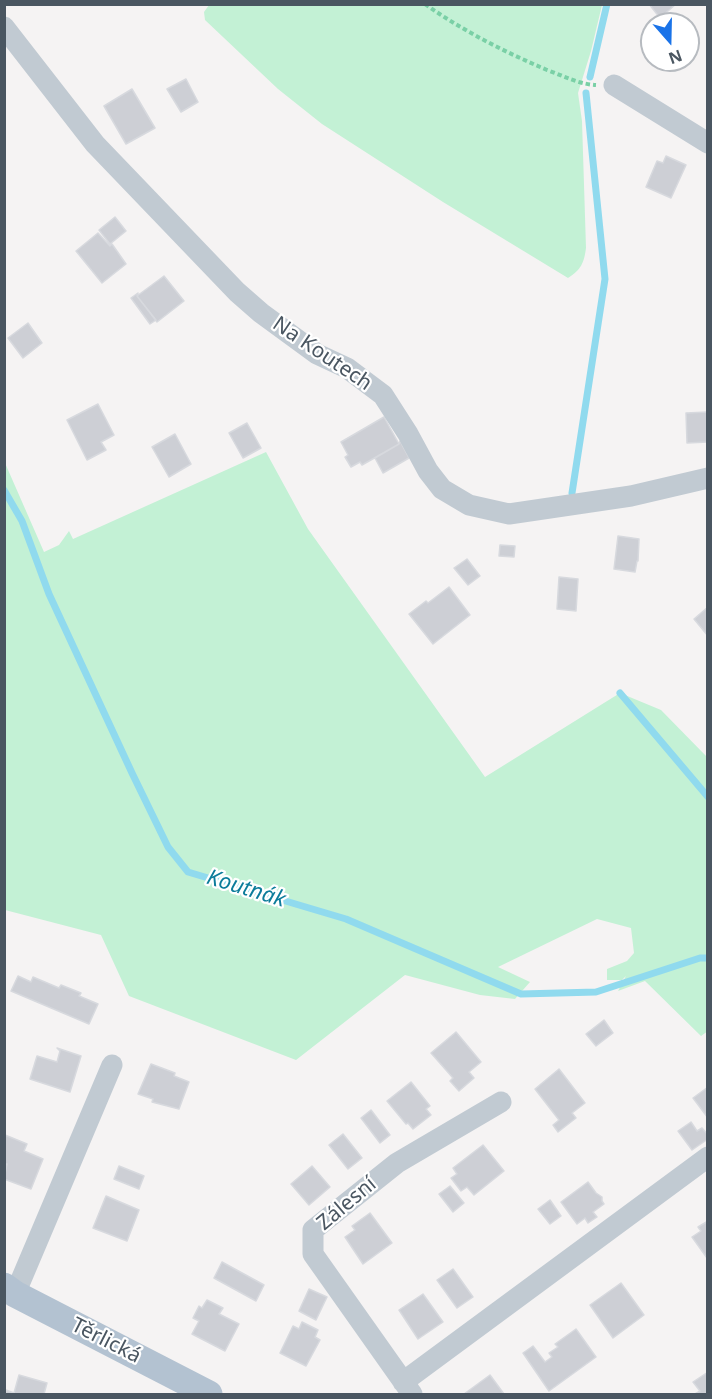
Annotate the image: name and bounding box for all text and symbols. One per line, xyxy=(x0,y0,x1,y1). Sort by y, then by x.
north arrow xyxy=(640,12,700,72)
text: N xyxy=(666,44,685,70)
street label: Na Koutech xyxy=(268,312,376,396)
water label: Koutnák xyxy=(203,865,289,913)
street label: Zálesní xyxy=(312,1172,382,1236)
street label: Těrlická xyxy=(67,1313,145,1369)

